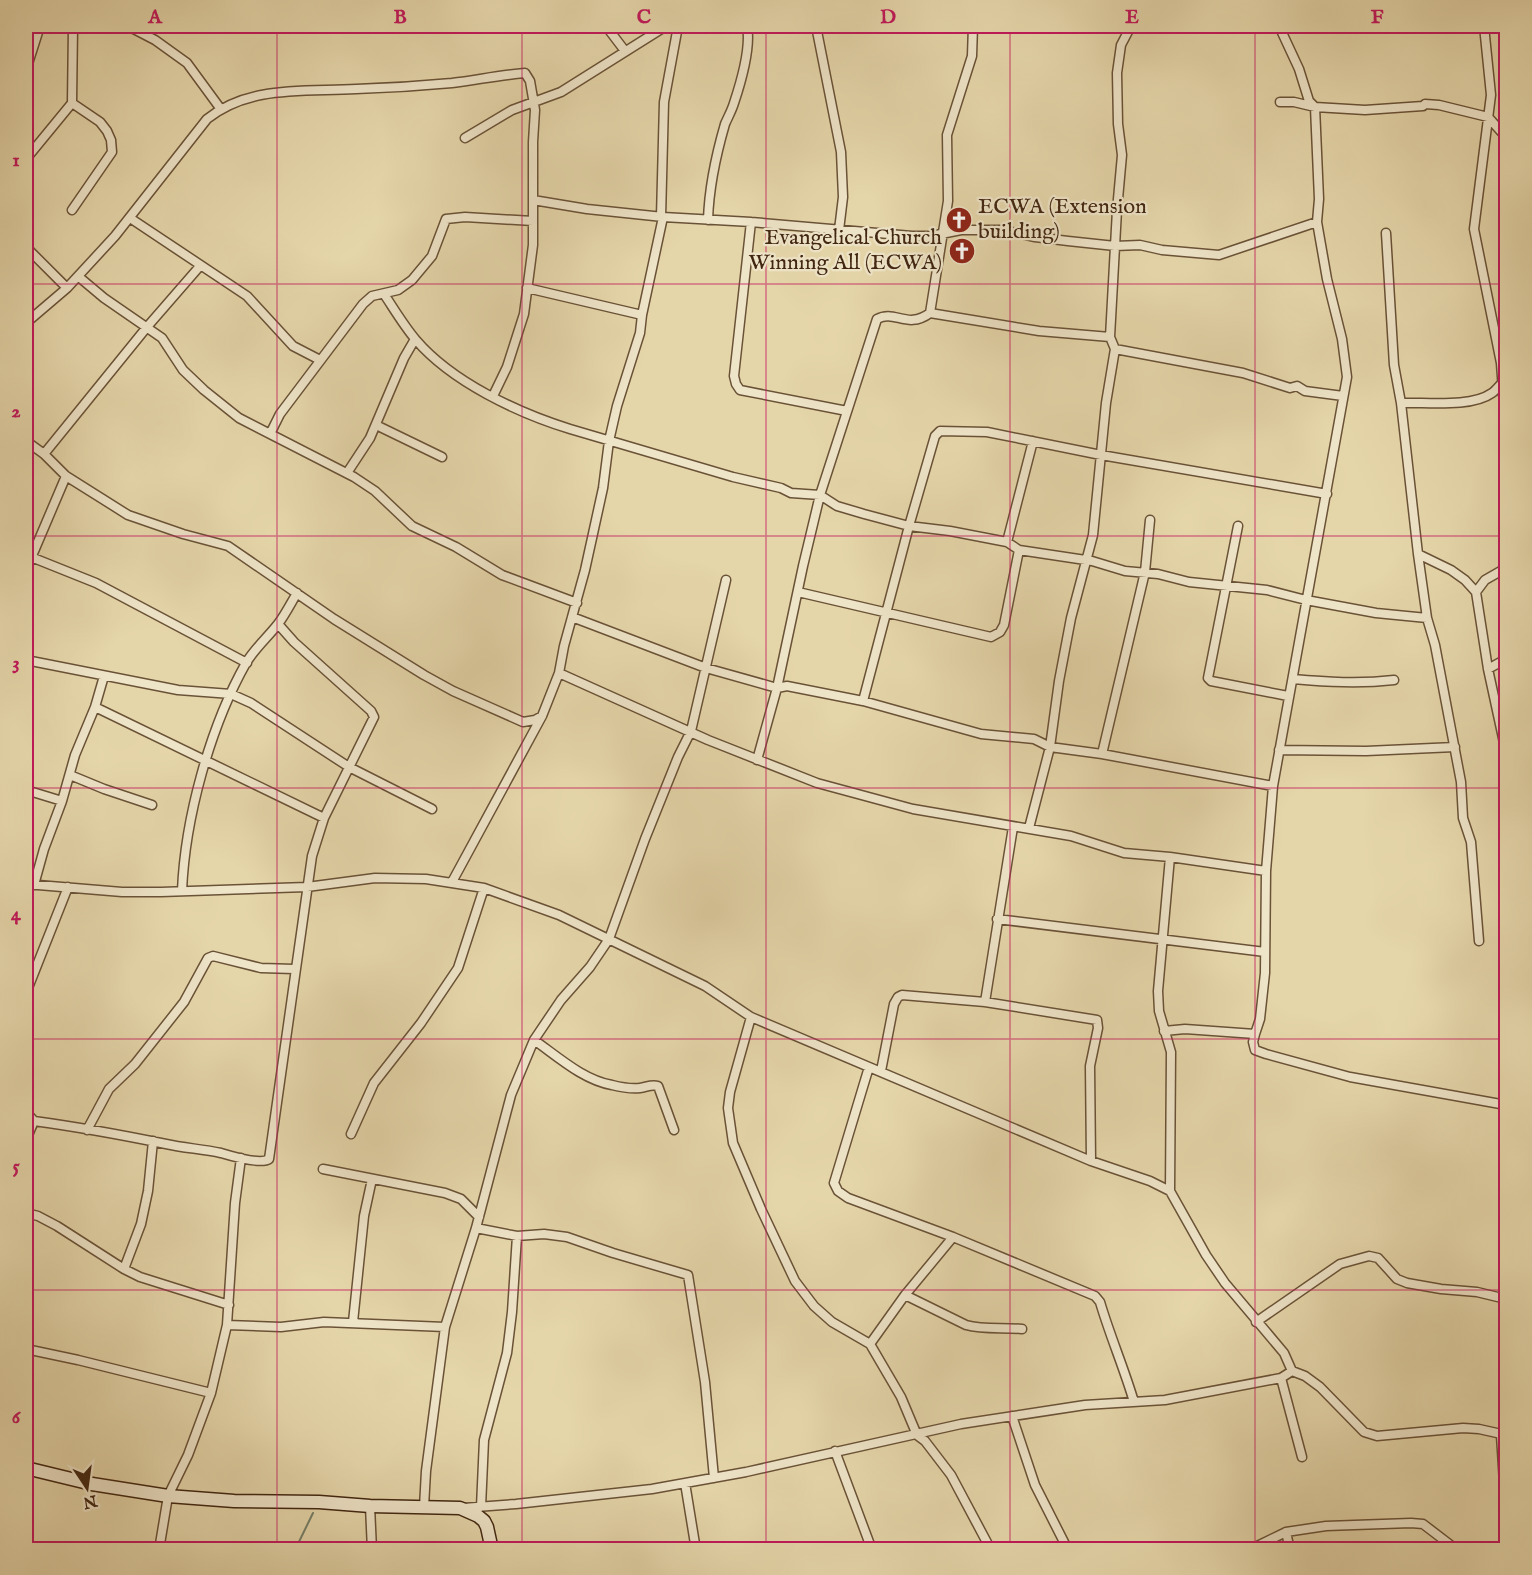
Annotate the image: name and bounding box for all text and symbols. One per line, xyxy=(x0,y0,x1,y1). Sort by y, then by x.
text: A xyxy=(147,5,163,30)
text: B xyxy=(393,5,407,30)
text: C xyxy=(637,5,651,30)
text: D xyxy=(880,5,896,30)
text: E xyxy=(1125,5,1139,30)
text: F xyxy=(1371,5,1384,30)
text: 1 xyxy=(12,148,20,173)
place label: ECWA (Extension building) xyxy=(978,193,1147,246)
church icon: ECWA (Extension building) xyxy=(944,205,974,235)
place label: Evangelical Church Winning All (ECWA) xyxy=(748,224,942,277)
church icon: Evangelical Church Winning All (ECWA) xyxy=(947,236,977,266)
text: 2 xyxy=(11,399,21,424)
text: 3 xyxy=(12,651,20,676)
text: 4 xyxy=(11,902,22,927)
text: 5 xyxy=(12,1154,20,1179)
text: 6 xyxy=(12,1405,22,1430)
north arrow xyxy=(57,1458,117,1518)
text: N xyxy=(81,1489,100,1512)

